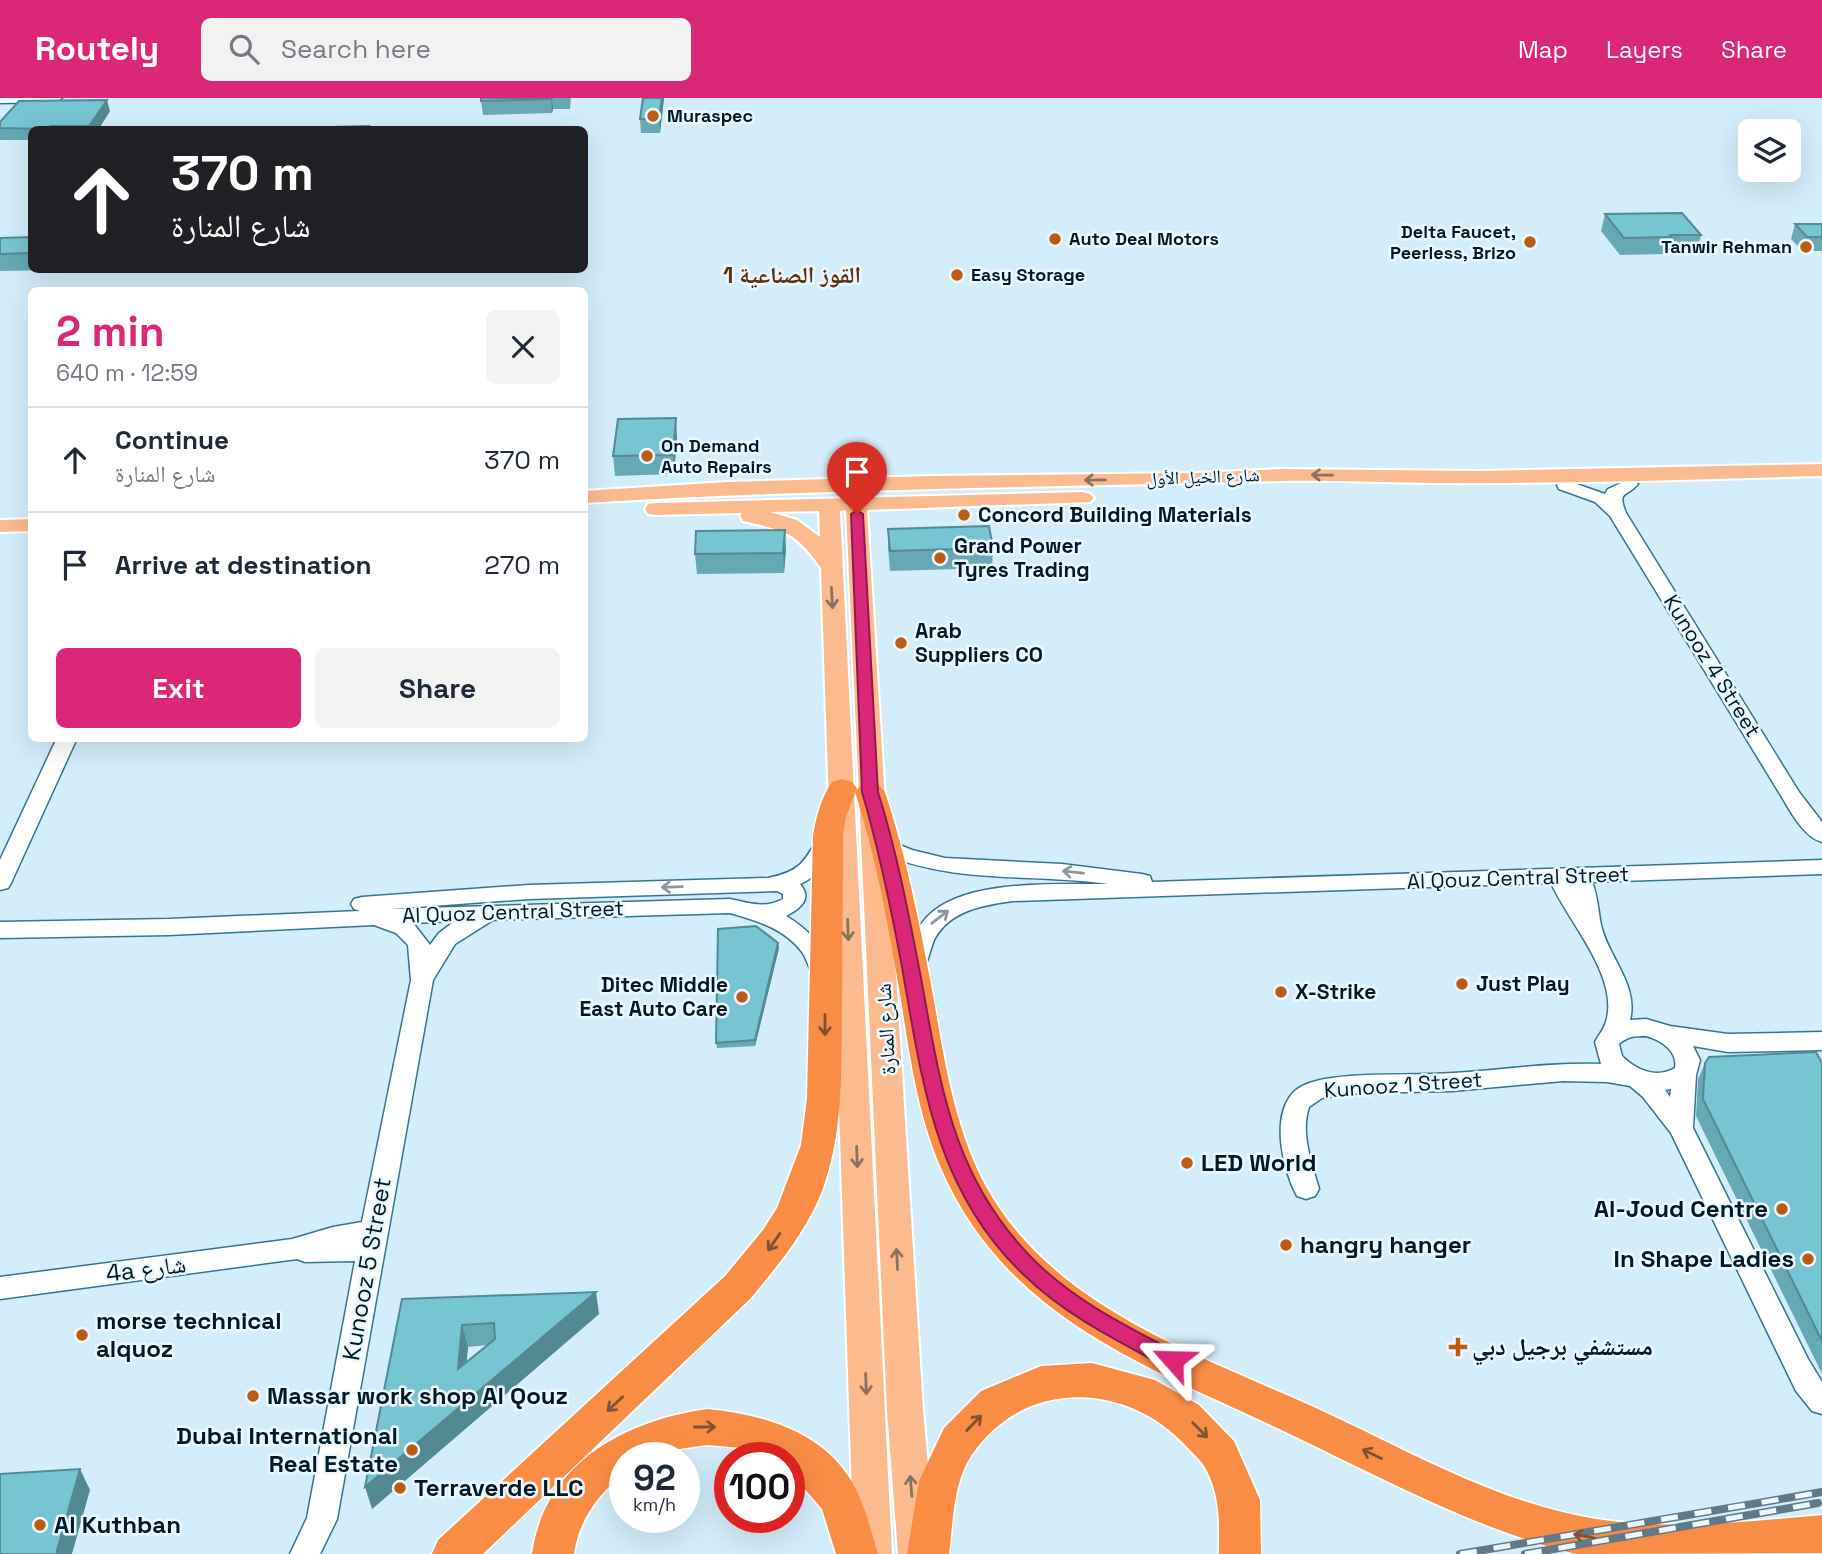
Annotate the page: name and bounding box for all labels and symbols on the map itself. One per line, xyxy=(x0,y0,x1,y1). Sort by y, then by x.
place label: Muraspec xyxy=(667,104,753,127)
marker: Muraspec xyxy=(645,108,661,124)
place label: Delta Faucet, Peerless, Brizo xyxy=(1390,220,1516,264)
place label: Auto Deal Motors xyxy=(1069,227,1219,250)
marker: Auto Deal Motors xyxy=(1047,231,1063,247)
marker: Delta Faucet, Peerless, Brizo xyxy=(1522,234,1538,250)
place label: Tanwir Rehman xyxy=(1661,235,1792,258)
marker: Tanwir Rehman xyxy=(1798,239,1814,255)
district label: القوز الصناعية 1 xyxy=(723,260,861,290)
place label: Easy Storage xyxy=(971,263,1085,286)
marker: Easy Storage xyxy=(949,267,965,283)
place label: On Demand Auto Repairs xyxy=(661,434,772,478)
pin xyxy=(827,442,887,514)
marker: On Demand Auto Repairs xyxy=(639,448,655,464)
street label: شارع الخيل الأول xyxy=(1146,463,1260,490)
one-way arrow xyxy=(1311,469,1334,482)
one-way arrow xyxy=(1084,473,1107,487)
place label: Concord Building Materials xyxy=(978,501,1252,528)
marker: Concord Building Materials xyxy=(956,507,972,523)
place label: Grand Power Tyres Trading xyxy=(954,532,1090,583)
marker: Grand Power Tyres Trading xyxy=(932,550,948,566)
one-way arrow xyxy=(826,586,839,609)
street label: Kunooz 4 Street xyxy=(1658,589,1767,742)
place label: Arab Suppliers CO xyxy=(915,617,1043,668)
marker: Arab Suppliers CO xyxy=(893,635,909,651)
street label: Al Qouz Central Street xyxy=(1406,860,1630,895)
one-way arrow xyxy=(1062,866,1085,879)
one-way arrow xyxy=(661,880,684,894)
street label: Al Quoz Central Street xyxy=(402,894,624,929)
one-way arrow xyxy=(931,910,949,925)
one-way arrow xyxy=(841,918,854,941)
place label: Just Play xyxy=(1476,970,1570,997)
place label: Ditec Middle East Auto Care xyxy=(580,971,728,1022)
marker: Just Play xyxy=(1454,976,1470,992)
place label: X-Strike xyxy=(1295,978,1376,1005)
street label: شارع المنارة xyxy=(870,983,901,1075)
marker: X-Strike xyxy=(1273,984,1289,1000)
marker: Ditec Middle East Auto Care xyxy=(734,989,750,1005)
one-way arrow xyxy=(818,1014,832,1037)
street label: Kunooz 1 Street xyxy=(1323,1066,1483,1103)
one-way arrow xyxy=(851,1145,864,1168)
place label: LED World xyxy=(1201,1147,1317,1178)
marker: LED World xyxy=(1179,1155,1195,1171)
street label: Kunooz 5 Street xyxy=(335,1175,398,1363)
place label: Al-Joud Centre xyxy=(1594,1193,1768,1224)
marker: Al-Joud Centre xyxy=(1774,1201,1790,1217)
place label: hangry hanger xyxy=(1300,1229,1471,1260)
one-way arrow xyxy=(767,1232,782,1251)
marker: hangry hanger xyxy=(1278,1237,1294,1253)
place label: In Shape Ladies xyxy=(1614,1243,1794,1274)
street label: 4a شارع xyxy=(104,1248,188,1289)
one-way arrow xyxy=(891,1248,904,1271)
marker: In Shape Ladies xyxy=(1800,1251,1816,1267)
place label: morse technical alquoz xyxy=(96,1305,282,1364)
position arrow xyxy=(1136,1323,1210,1397)
marker: morse technical alquoz xyxy=(74,1327,90,1343)
place label: مستشفي برجيل دبي xyxy=(1472,1331,1653,1366)
marker: مستشفي برجيل دبي xyxy=(1450,1339,1466,1355)
one-way arrow xyxy=(860,1373,873,1396)
place label: Massar work shop Al Qouz xyxy=(267,1380,568,1411)
marker: Massar work shop Al Qouz xyxy=(245,1388,261,1404)
one-way arrow xyxy=(607,1395,624,1412)
one-way arrow xyxy=(965,1415,982,1432)
place label: Dubai International Real Estate xyxy=(176,1420,398,1479)
one-way arrow xyxy=(693,1420,716,1434)
one-way arrow xyxy=(1191,1422,1208,1439)
marker: Dubai International Real Estate xyxy=(404,1442,420,1458)
speed limit sign: 100 xyxy=(714,1442,805,1533)
one-way arrow xyxy=(1362,1446,1383,1460)
place label: Terraverde LLC xyxy=(414,1472,584,1503)
one-way arrow xyxy=(904,1475,917,1498)
marker: Terraverde LLC xyxy=(392,1480,408,1496)
place label: Al Kuthban xyxy=(54,1509,181,1540)
marker: Al Kuthban xyxy=(32,1517,48,1533)
one-way arrow xyxy=(1573,1529,1596,1542)

